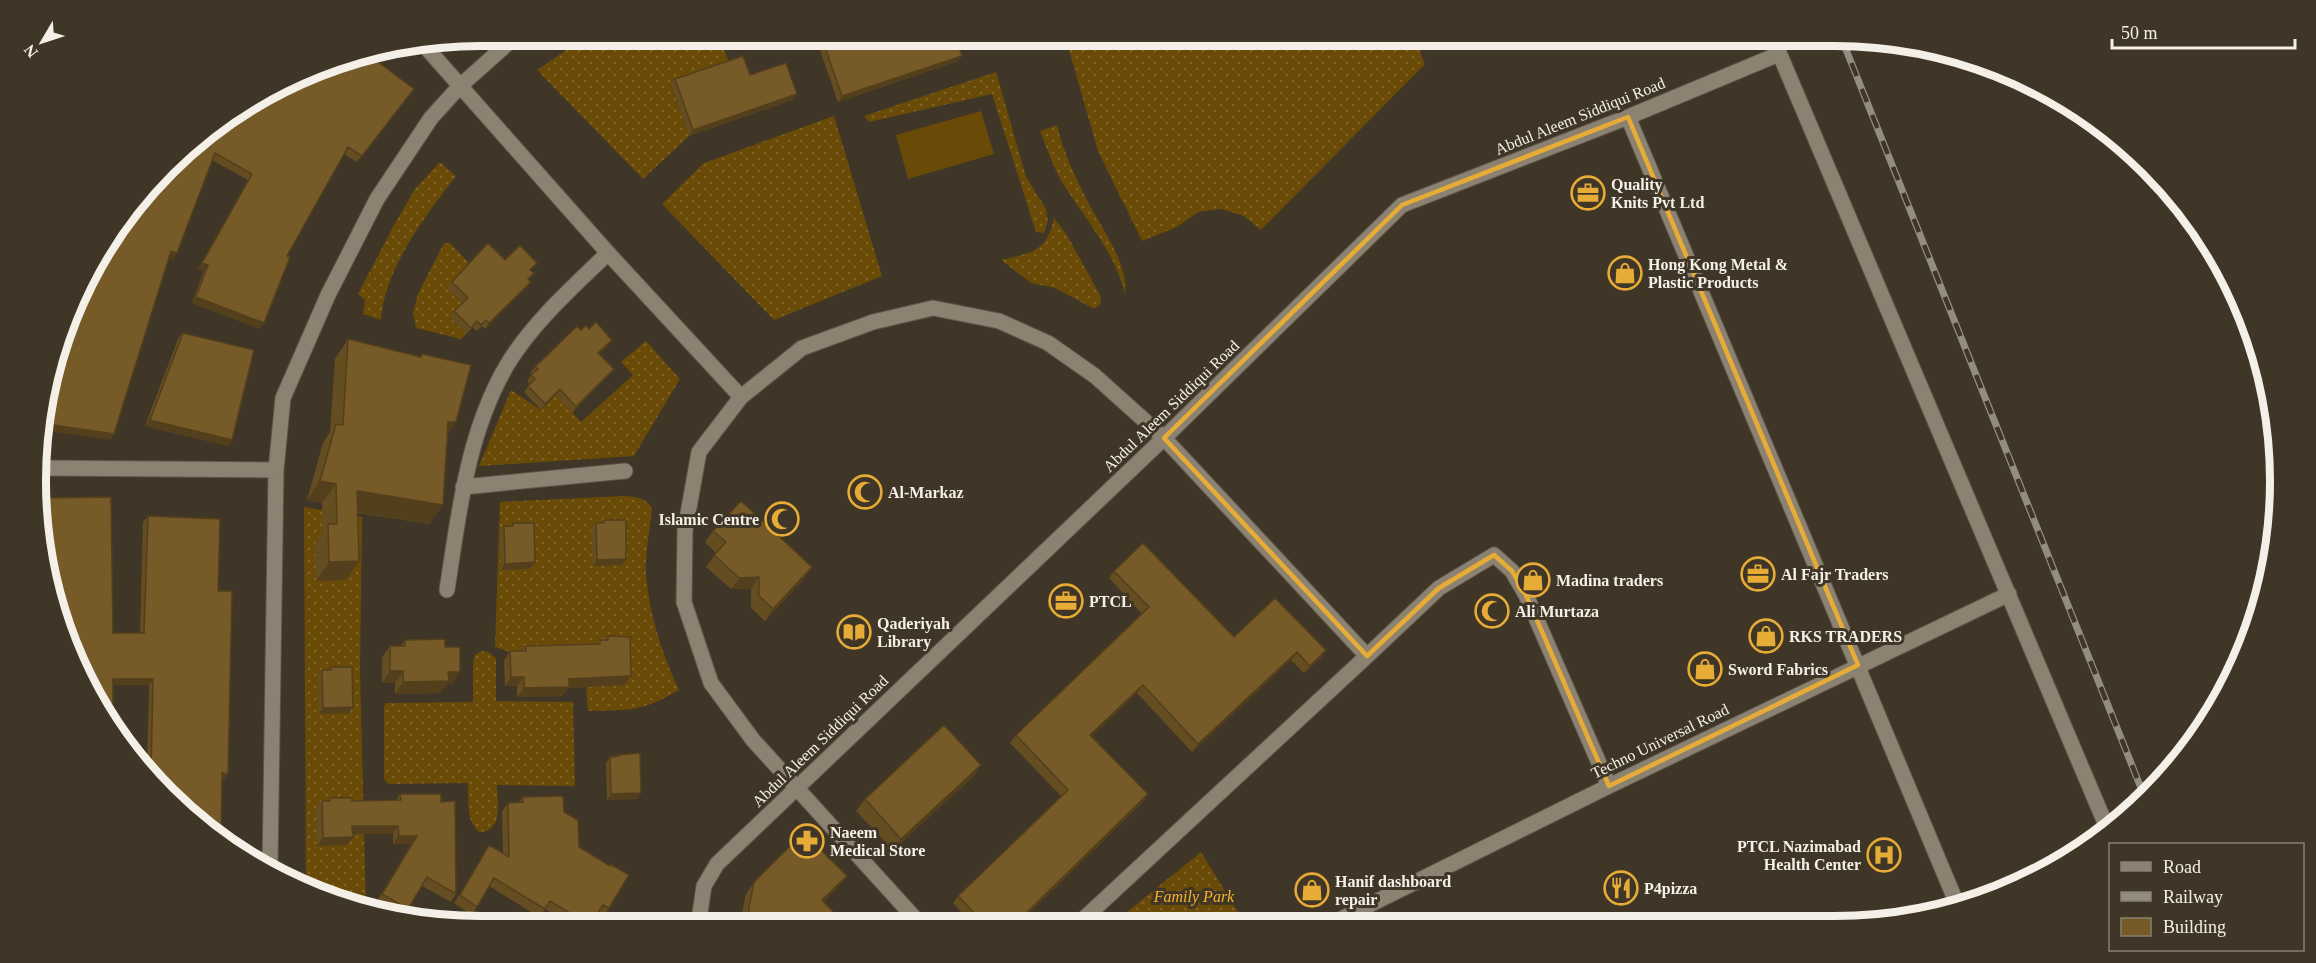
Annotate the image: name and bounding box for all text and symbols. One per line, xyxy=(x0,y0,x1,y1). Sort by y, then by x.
north arrow xyxy=(12,12,72,72)
scale bar xyxy=(2112,12,2295,50)
text: 50 m xyxy=(2121,23,2158,43)
text: N xyxy=(20,41,41,61)
street label: Abdul Aleem Siddiqui Road xyxy=(1493,74,1668,159)
office icon: Quality Knits Pvt Ltd xyxy=(1570,175,1606,211)
place label: Quality Knits Pvt Ltd xyxy=(1611,176,1704,211)
shop icon: Hong Kong Metal & Plastic Products xyxy=(1607,255,1643,291)
place label: Hong Kong Metal & Plastic Products xyxy=(1648,256,1788,291)
street label: Abdul Aleem Siddiqui Road xyxy=(1100,337,1243,476)
mosque icon: Al-Markaz xyxy=(847,474,883,510)
place label: Al-Markaz xyxy=(888,484,964,501)
mosque icon: Islamic Centre xyxy=(764,501,800,537)
place label: Islamic Centre xyxy=(658,511,759,528)
office icon: Al Fajr Traders xyxy=(1740,556,1776,592)
shop icon: Madina traders xyxy=(1515,562,1551,598)
place label: Al Fajr Traders xyxy=(1781,566,1889,584)
place label: Madina traders xyxy=(1556,572,1663,589)
office icon: PTCL xyxy=(1048,583,1084,619)
place label: PTCL xyxy=(1089,593,1132,610)
mosque icon: Ali Murtaza xyxy=(1474,593,1510,629)
place label: Ali Murtaza xyxy=(1515,603,1599,620)
library icon: Qaderiyah Library xyxy=(836,614,872,650)
place label: Qaderiyah Library xyxy=(877,615,950,651)
shop icon: RKS TRADERS xyxy=(1748,618,1784,654)
place label: RKS TRADERS xyxy=(1789,628,1902,645)
shop icon: Sword Fabrics xyxy=(1687,651,1723,687)
place label: Sword Fabrics xyxy=(1728,661,1828,678)
street label: Abdul Aleem Siddiqui Road xyxy=(749,672,892,811)
street label: Techno Universal Road xyxy=(1588,700,1732,782)
pharmacy icon: Naeem Medical Store xyxy=(789,823,825,859)
place label: Naeem Medical Store xyxy=(830,824,925,859)
hospital icon: PTCL Nazimabad Health Center xyxy=(1866,837,1902,873)
place label: PTCL Nazimabad Health Center xyxy=(1737,838,1861,873)
legend xyxy=(2109,843,2304,951)
text: Road xyxy=(2163,857,2201,877)
restaurant icon: P4pizza xyxy=(1603,870,1639,906)
shop icon: Hanif dashboard repair xyxy=(1294,872,1330,908)
place label: Hanif dashboard repair xyxy=(1335,873,1451,909)
place label: P4pizza xyxy=(1644,880,1697,898)
text: Railway xyxy=(2163,887,2223,907)
park label: Family Park xyxy=(1153,888,1235,906)
text: Building xyxy=(2163,917,2226,937)

